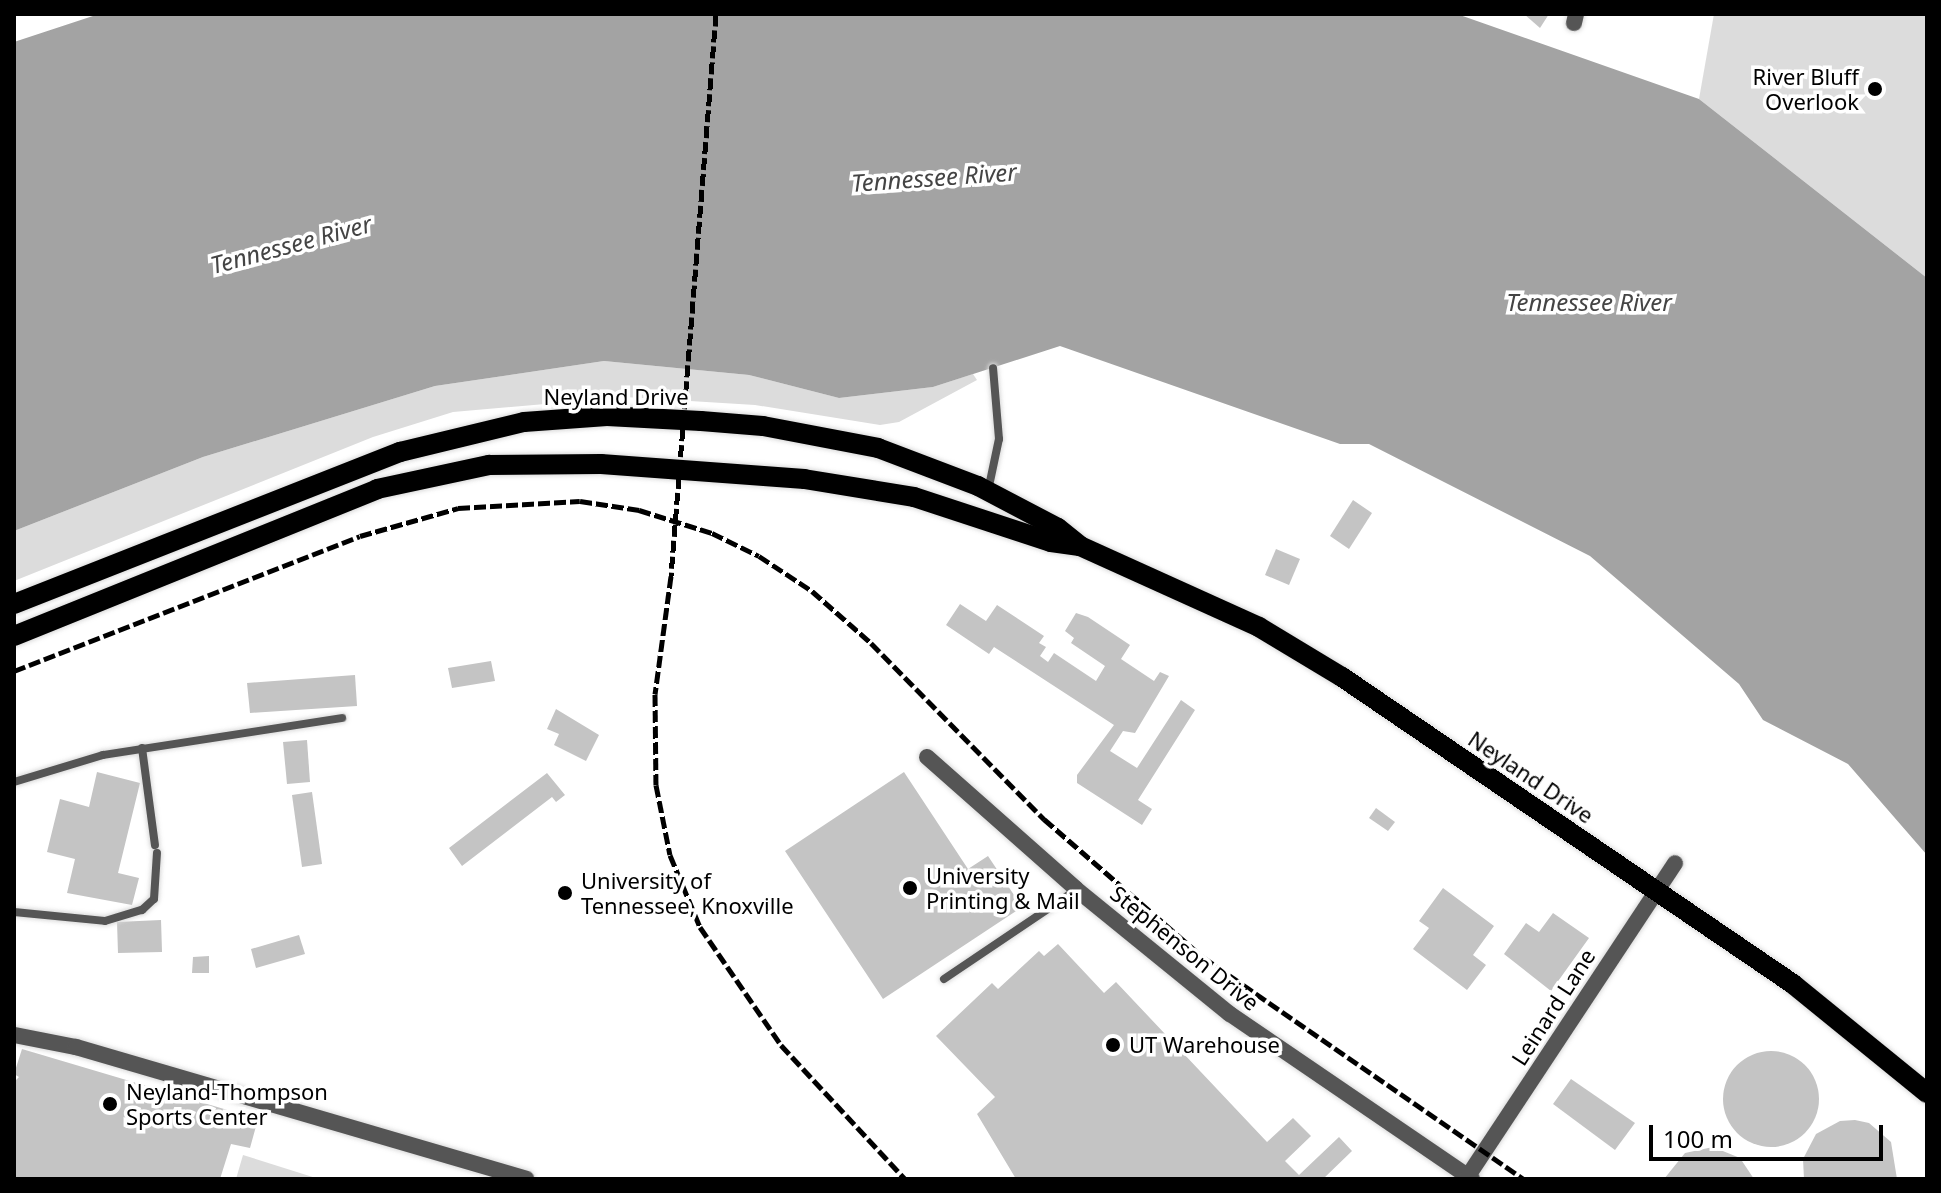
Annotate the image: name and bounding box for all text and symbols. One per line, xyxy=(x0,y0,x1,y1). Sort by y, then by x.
place label: River Bluff Overlook xyxy=(1753,63,1859,114)
marker: River Bluff Overlook xyxy=(1866,80,1884,98)
water label: Tennessee River xyxy=(850,157,1018,197)
water label: Tennessee River xyxy=(207,209,375,279)
water label: Tennessee River xyxy=(1506,288,1672,316)
street label: Neyland Drive xyxy=(543,384,689,410)
street label: Neyland Drive xyxy=(1463,725,1599,829)
place label: University Printing & Mail xyxy=(926,862,1080,914)
place label: University of Tennessee, Knoxville xyxy=(581,867,794,918)
marker: University Printing & Mail xyxy=(901,879,919,897)
street label: Stephenson Drive xyxy=(1106,880,1264,1016)
marker: University of Tennessee, Knoxville xyxy=(556,884,574,902)
street label: Leinard Lane xyxy=(1506,944,1600,1070)
place label: UT Warehouse xyxy=(1129,1032,1280,1058)
marker: UT Warehouse xyxy=(1104,1036,1122,1054)
place label: Neyland-Thompson Sports Center xyxy=(126,1078,328,1130)
marker: Neyland-Thompson Sports Center xyxy=(101,1095,119,1113)
scale bar xyxy=(1653,1109,1887,1159)
text: 100 m xyxy=(1663,1122,1733,1155)

